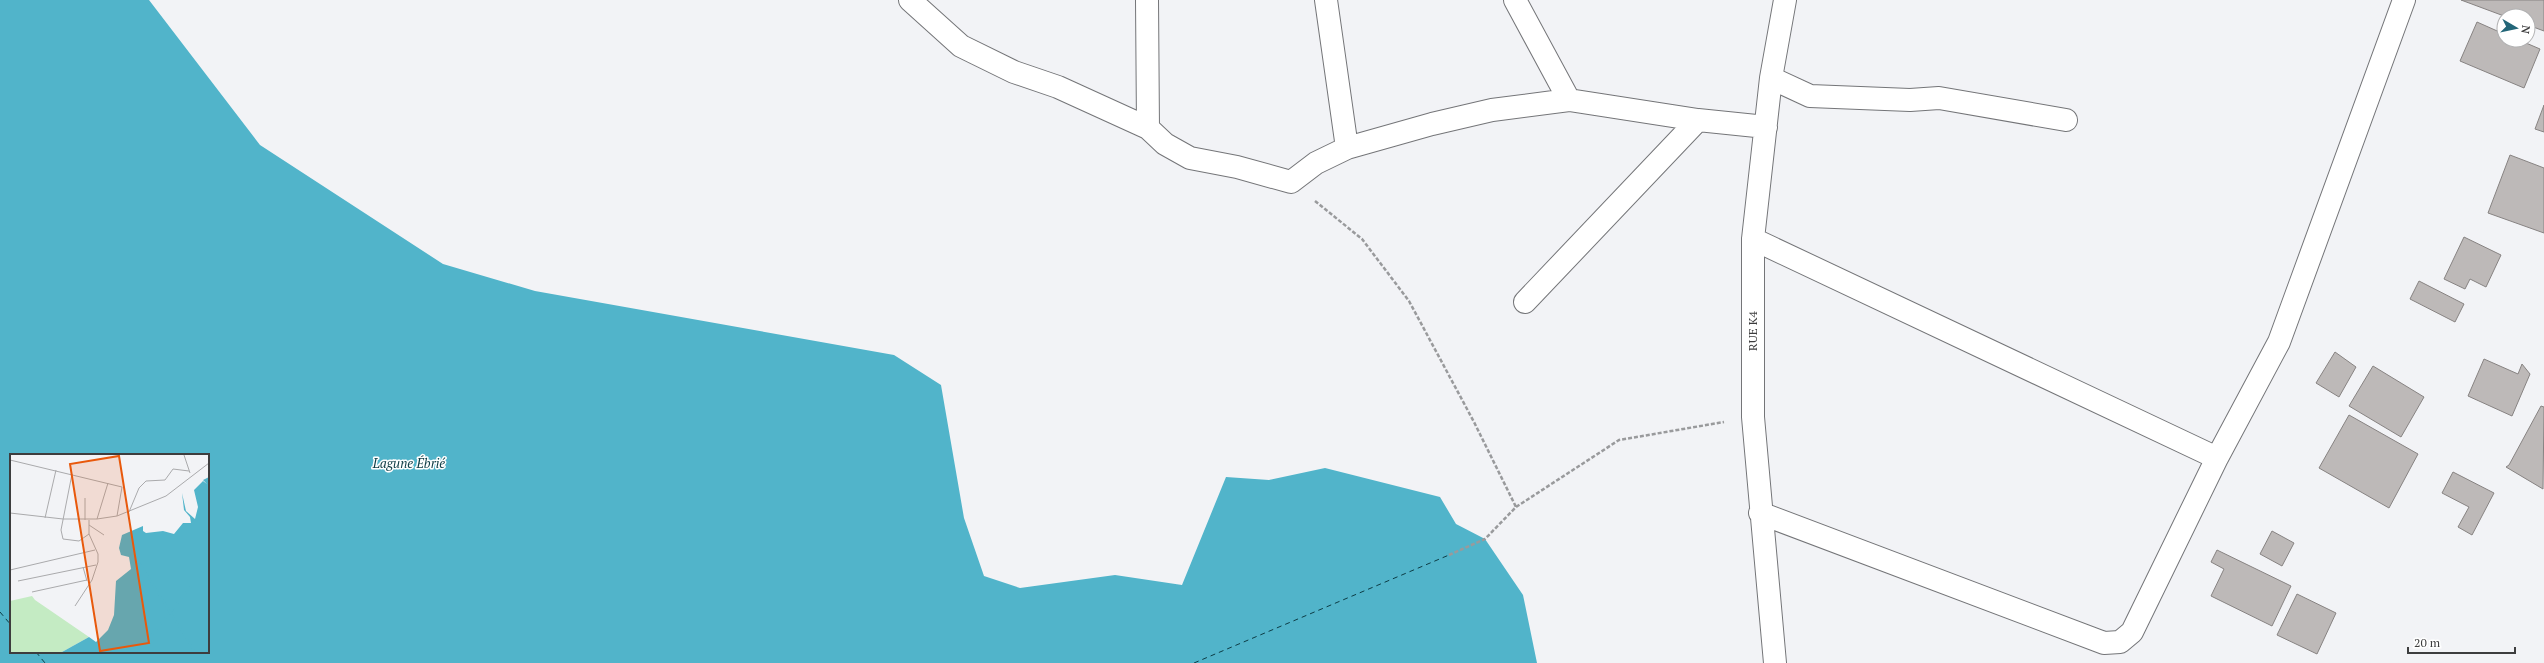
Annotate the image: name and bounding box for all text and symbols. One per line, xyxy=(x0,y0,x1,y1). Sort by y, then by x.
north arrow xyxy=(2496,8,2536,48)
text: N xyxy=(2518,24,2533,35)
street label: RUE K4 xyxy=(1745,311,1760,351)
inset map xyxy=(10,454,209,653)
water label: Lagune Ébrié xyxy=(372,454,446,472)
scale bar xyxy=(2408,629,2515,655)
text: 20 m xyxy=(2414,635,2441,650)

